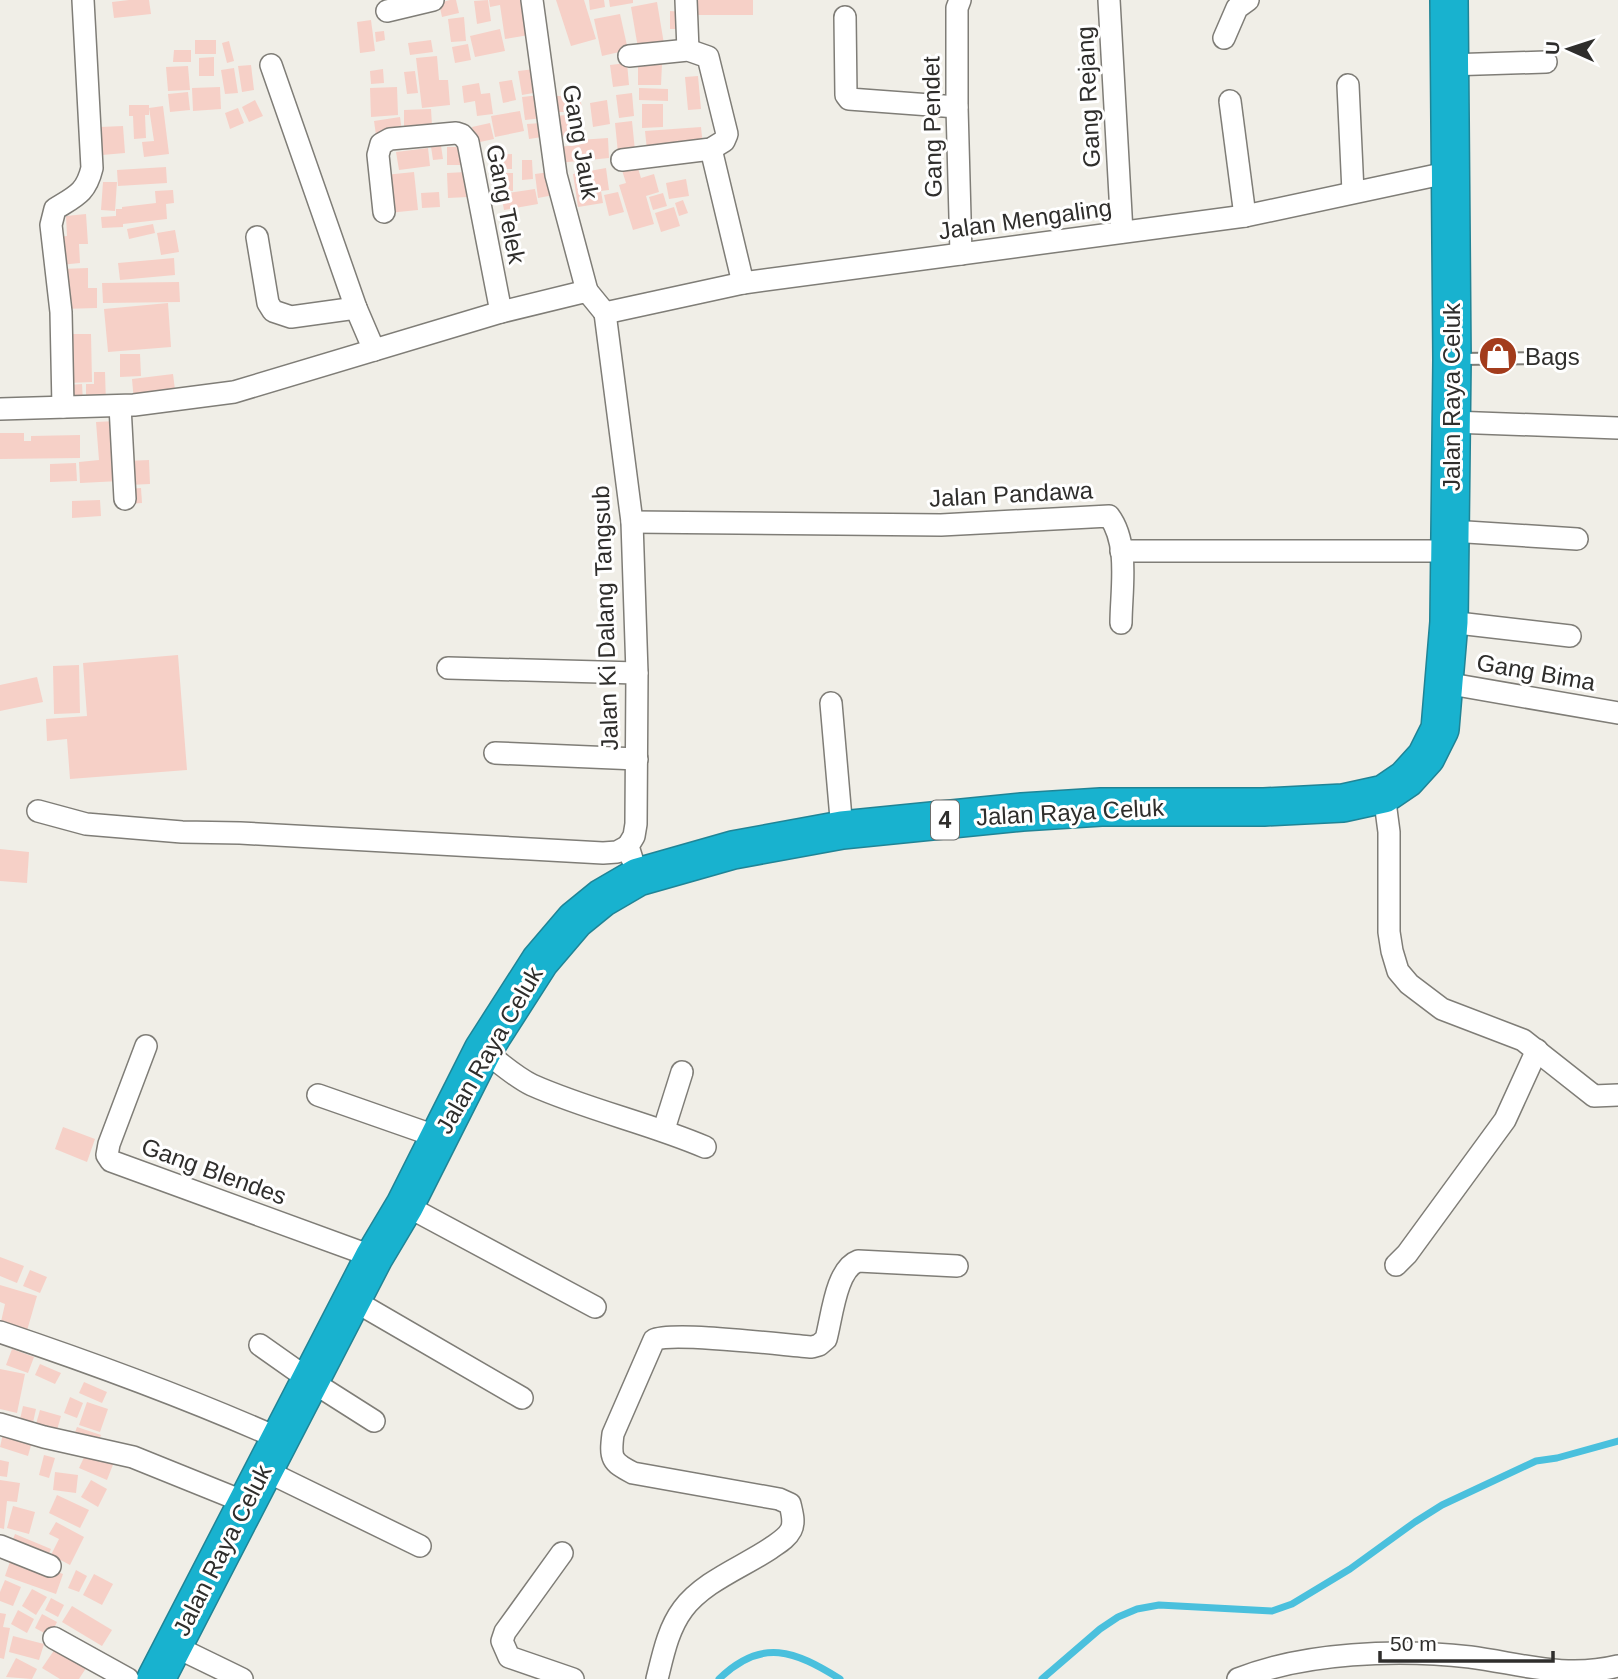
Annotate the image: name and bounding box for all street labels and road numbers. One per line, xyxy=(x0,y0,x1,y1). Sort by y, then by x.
street label: Gang Rejang xyxy=(1071,26,1105,168)
street label: Gang Pendet xyxy=(917,56,947,198)
street label: Gang Jauk xyxy=(558,82,605,202)
street label: Gang Telek xyxy=(481,142,531,267)
street label: Jalan Mengaling xyxy=(937,193,1113,245)
street label: Jalan Raya Celuk xyxy=(1438,302,1465,491)
street label: Jalan Pandawa xyxy=(928,476,1094,512)
street label: Jalan Ki Dalang Tangsub xyxy=(587,485,623,751)
street label: Gang Bima xyxy=(1475,648,1598,696)
street label: Jalan Raya Celuk xyxy=(975,794,1166,830)
road number: 4 xyxy=(931,800,959,840)
street label: Jalan Raya Celuk xyxy=(430,961,548,1138)
street label: Gang Blendes xyxy=(138,1132,290,1210)
street label: Jalan Raya Celuk xyxy=(167,1459,277,1640)

